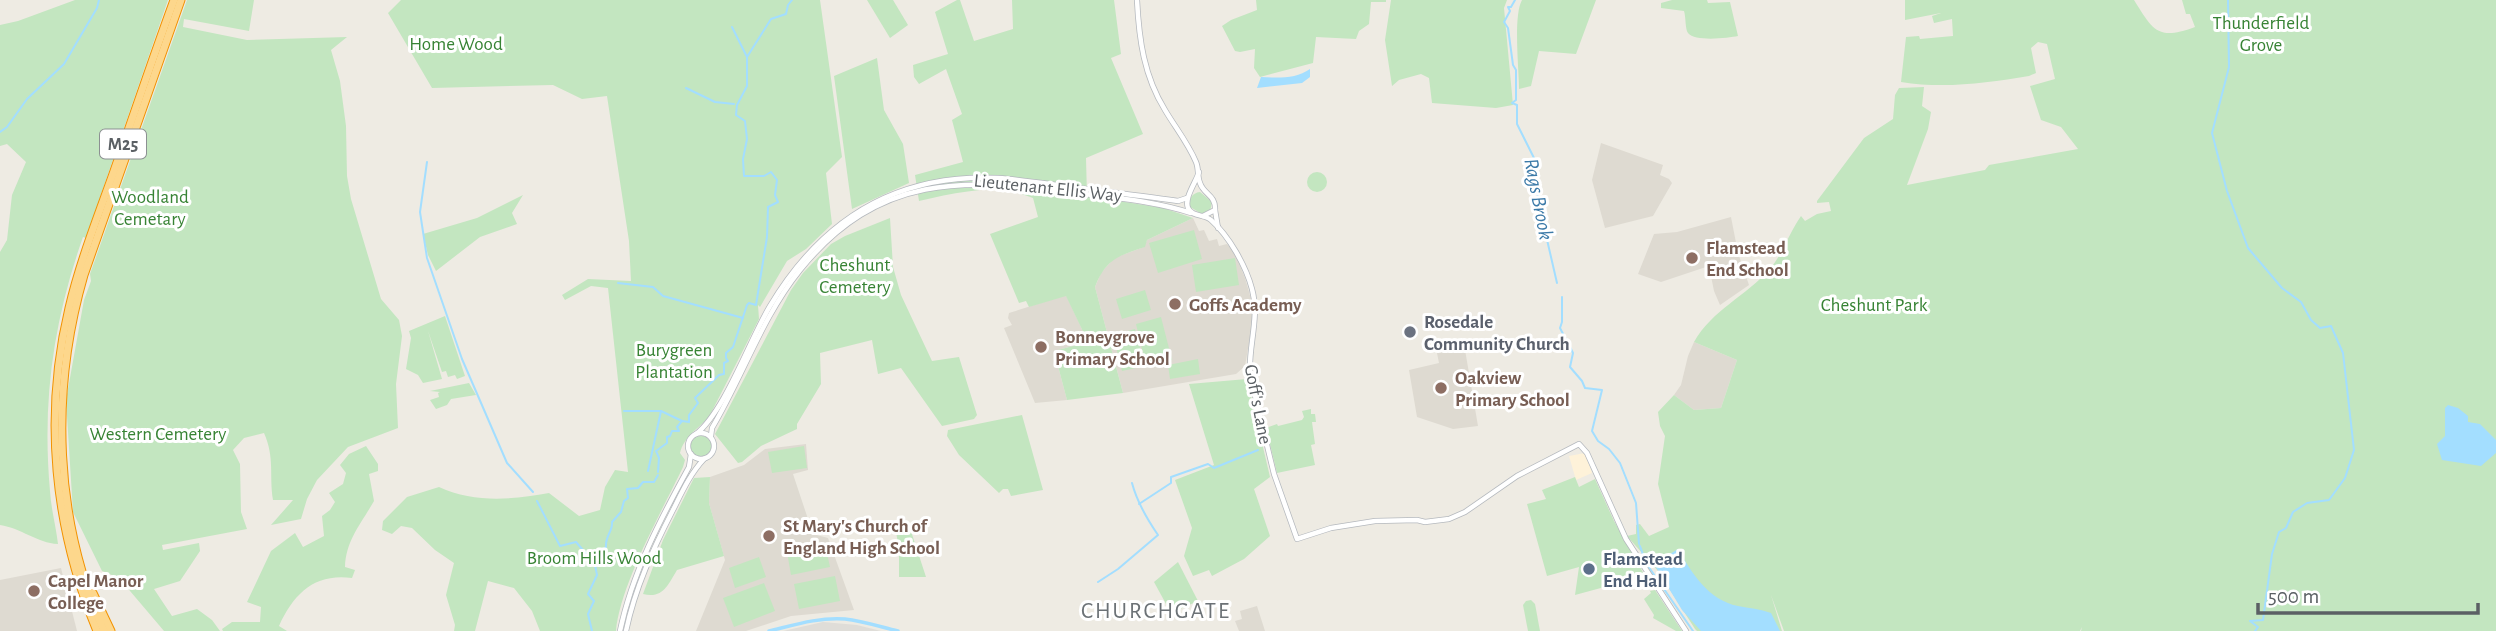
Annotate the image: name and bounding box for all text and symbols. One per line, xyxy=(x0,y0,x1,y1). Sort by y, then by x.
park label: Thunderfield Grove xyxy=(2213,14,2310,55)
park label: Home Wood xyxy=(409,35,503,54)
road number: M25 xyxy=(100,130,146,159)
water label: Rags Brook xyxy=(1520,156,1557,242)
street label: Lieutenant Ellis Way xyxy=(973,171,1123,206)
park label: Woodland Cemetary xyxy=(111,188,189,229)
place label: Flamstead End School xyxy=(1706,239,1789,280)
marker: Flamstead End School xyxy=(1684,250,1700,266)
park label: Cheshunt Cemetery xyxy=(819,256,891,297)
marker: Goffs Academy xyxy=(1167,296,1183,312)
place label: Goffs Academy xyxy=(1189,296,1302,315)
park label: Cheshunt Park xyxy=(1821,296,1928,315)
place label: Rosedale Community Church xyxy=(1424,313,1570,354)
marker: Rosedale Community Church xyxy=(1402,324,1418,340)
place label: Bonneygrove Primary School xyxy=(1055,328,1170,369)
marker: Bonneygrove Primary School xyxy=(1033,339,1049,355)
park label: Burygreen Plantation xyxy=(635,341,713,382)
street label: Goff's Lane xyxy=(1240,363,1275,446)
place label: Oakview Primary School xyxy=(1455,369,1570,410)
marker: Oakview Primary School xyxy=(1433,380,1449,396)
park label: Western Cemetery xyxy=(90,425,226,444)
place label: St Mary's Church of England High School xyxy=(783,517,940,558)
marker: St Mary's Church of England High School xyxy=(761,528,777,544)
park label: Broom Hills Wood xyxy=(527,549,662,568)
place label: Flamstead End Hall xyxy=(1603,550,1683,591)
marker: Flamstead End Hall xyxy=(1581,561,1597,577)
place label: Capel Manor College xyxy=(48,572,144,613)
scale bar xyxy=(2258,572,2478,616)
marker: Capel Manor College xyxy=(26,583,42,599)
text: 500 m xyxy=(2268,586,2319,607)
district label: CHURCHGATE xyxy=(1081,600,1231,623)

